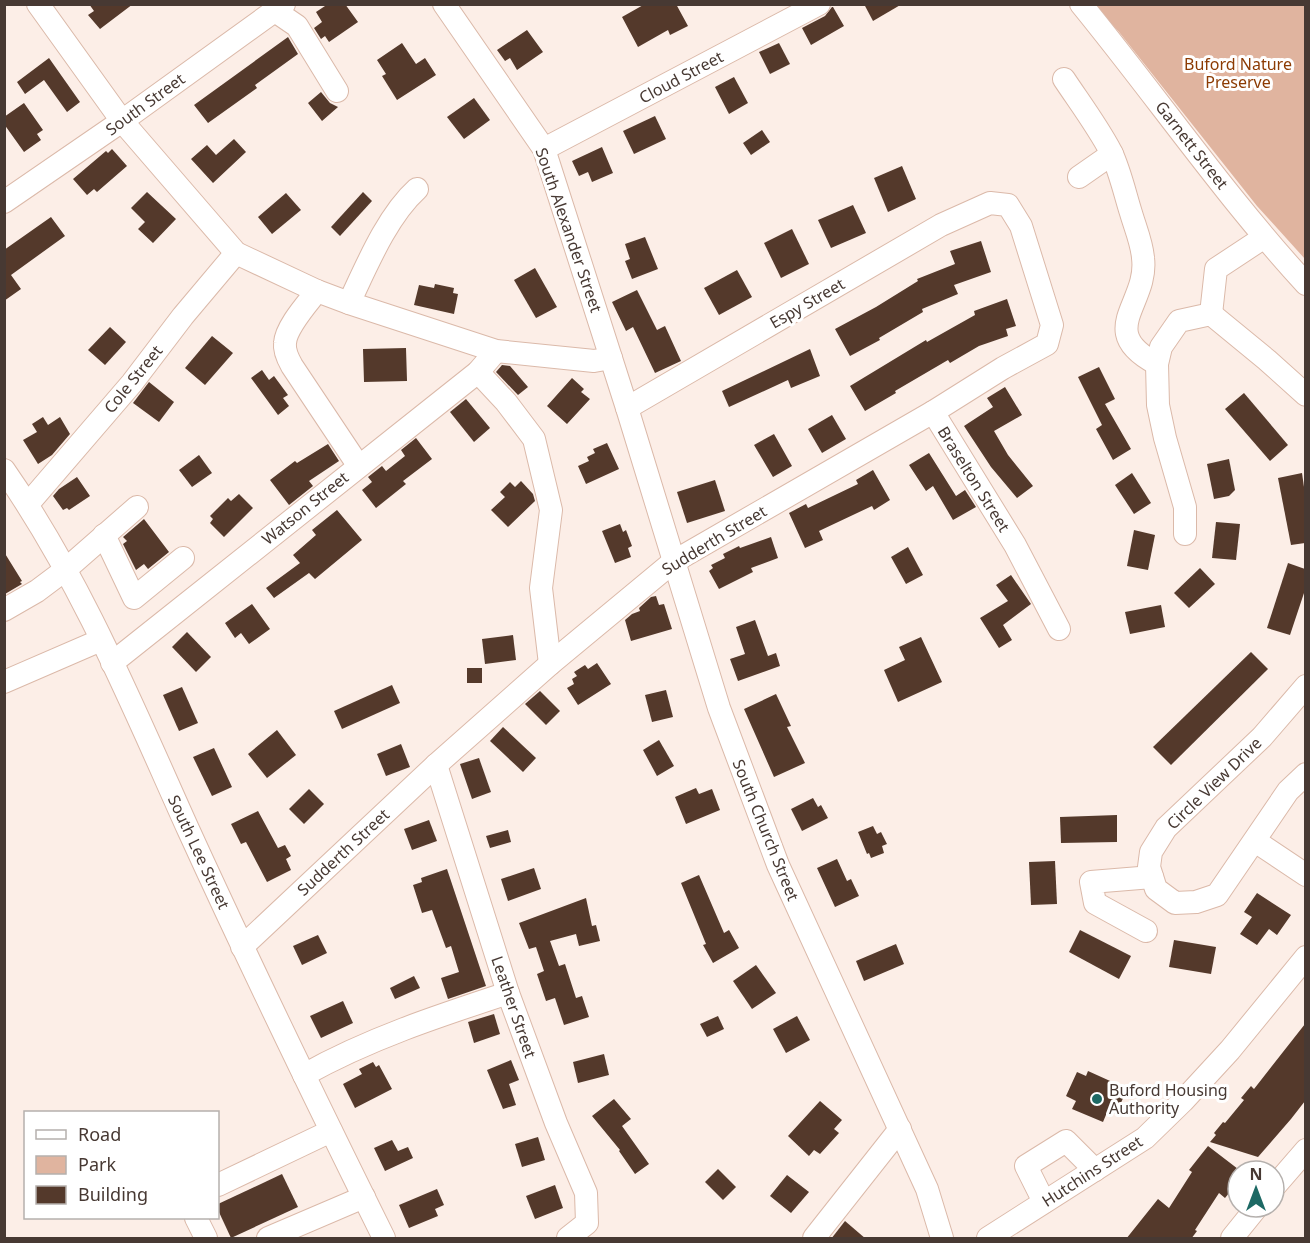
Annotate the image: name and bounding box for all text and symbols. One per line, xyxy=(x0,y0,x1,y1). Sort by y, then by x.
street label: Cloud Street xyxy=(635,45,727,108)
park label: Buford Nature Preserve xyxy=(1184,53,1292,93)
street label: South Street xyxy=(101,68,189,140)
street label: Garnett Street xyxy=(1151,96,1234,194)
street label: South Alexander Street xyxy=(530,145,608,316)
street label: Espy Street xyxy=(766,273,849,333)
street label: Cole Street xyxy=(99,340,167,418)
street label: Braselton Street xyxy=(933,422,1015,536)
street label: Watson Street xyxy=(257,466,353,550)
street label: Sudderth Street xyxy=(658,500,771,580)
street label: Circle View Drive xyxy=(1162,732,1266,834)
street label: South Church Street xyxy=(728,756,805,904)
street label: South Lee Street xyxy=(163,791,235,913)
street label: Sudderth Street xyxy=(292,803,394,900)
street label: Leather Street xyxy=(486,953,542,1061)
place label: Buford Housing Authority xyxy=(1109,1079,1228,1119)
marker: Buford Housing Authority xyxy=(1090,1092,1104,1106)
legend xyxy=(24,1111,219,1219)
text: Road xyxy=(78,1122,121,1146)
street label: Hutchins Street xyxy=(1038,1130,1147,1212)
text: Park xyxy=(78,1152,116,1176)
north arrow xyxy=(1226,1159,1286,1219)
text: N xyxy=(1249,1163,1263,1185)
text: Building xyxy=(78,1182,148,1206)

